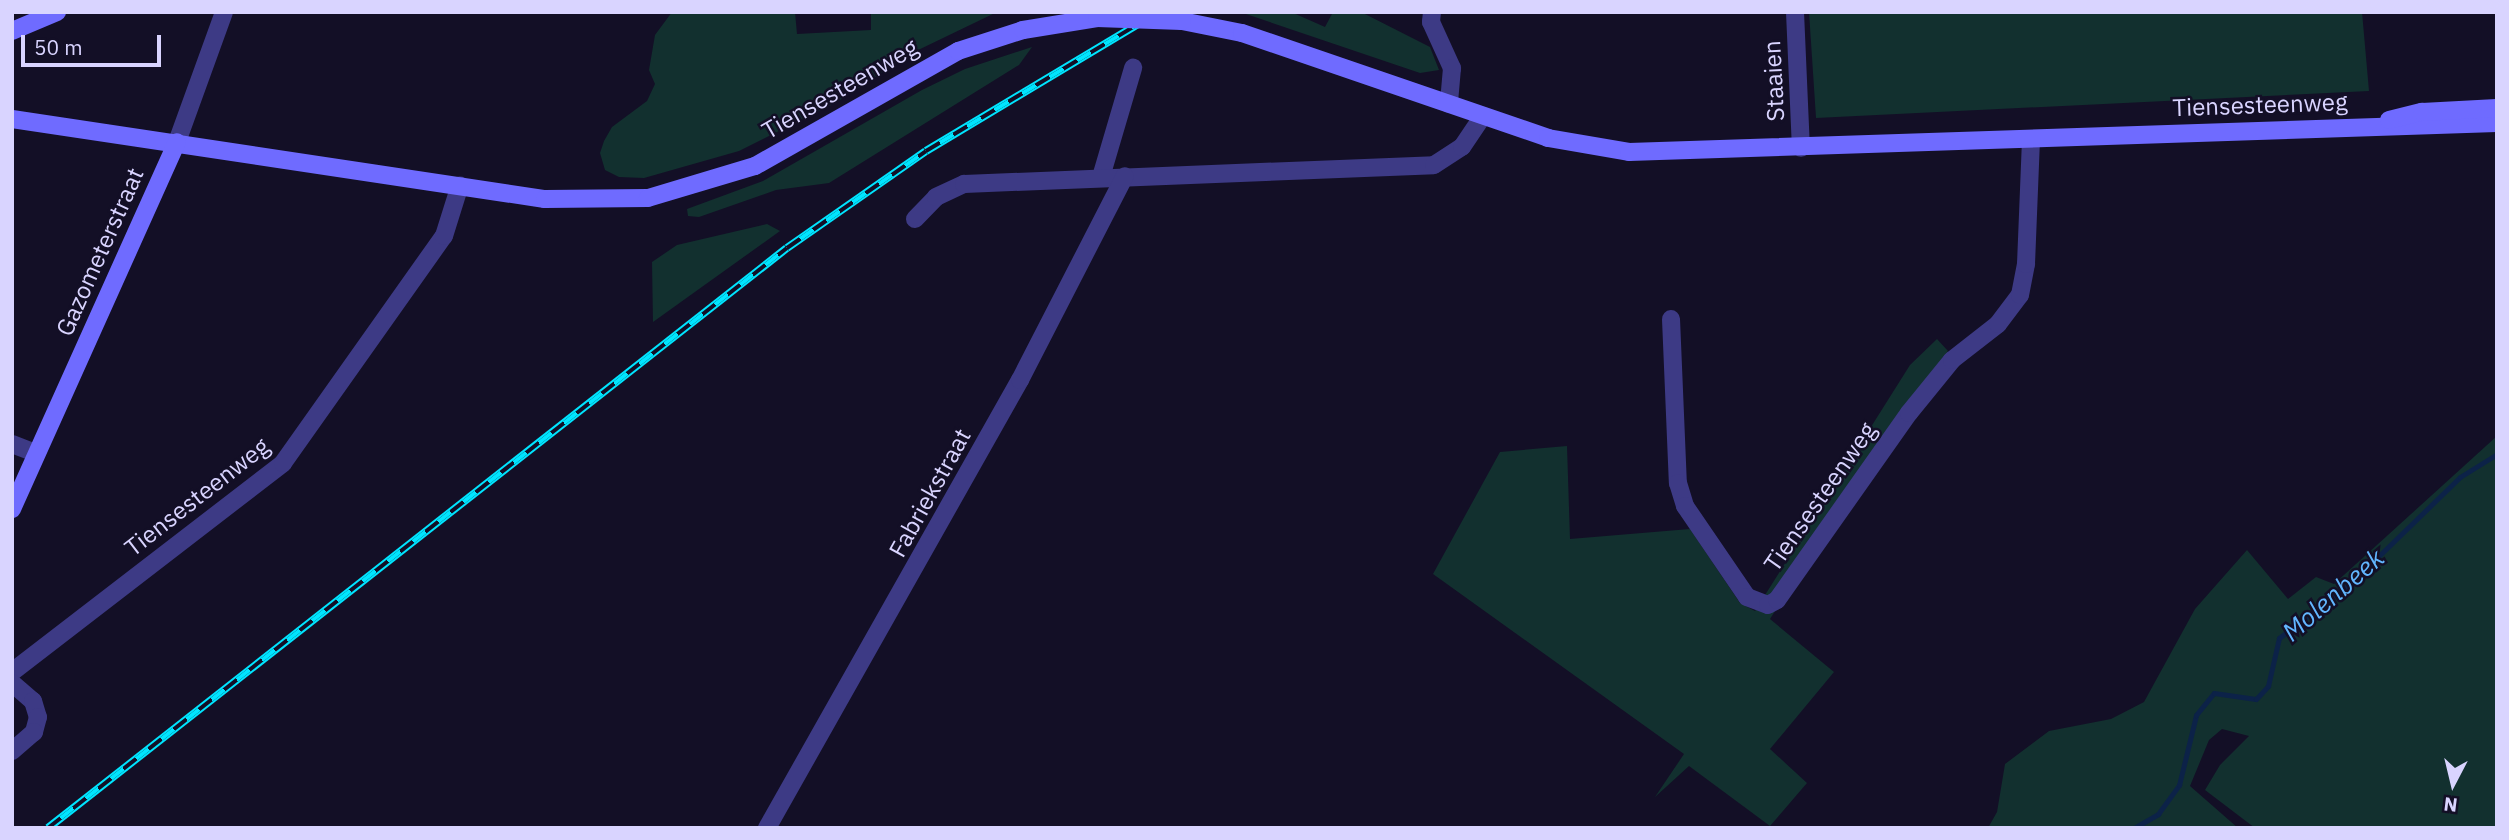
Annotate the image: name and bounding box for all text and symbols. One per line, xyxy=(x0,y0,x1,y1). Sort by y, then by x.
scale bar xyxy=(24,21,164,65)
text: 50 m xyxy=(34,33,83,61)
street label: Tiensesteenweg xyxy=(757,33,923,145)
street label: Staaien xyxy=(1758,40,1790,122)
street label: Tiensesteenweg xyxy=(2172,88,2348,122)
street label: Gazometerstraat xyxy=(50,163,150,341)
street label: Tiensesteenweg xyxy=(1758,417,1882,577)
street label: Fabriekstraat xyxy=(883,424,977,562)
street label: Tiensesteenweg xyxy=(119,432,275,562)
water label: Molenbeek xyxy=(2276,542,2390,648)
north arrow xyxy=(2418,749,2488,819)
text: N xyxy=(2442,792,2459,818)

